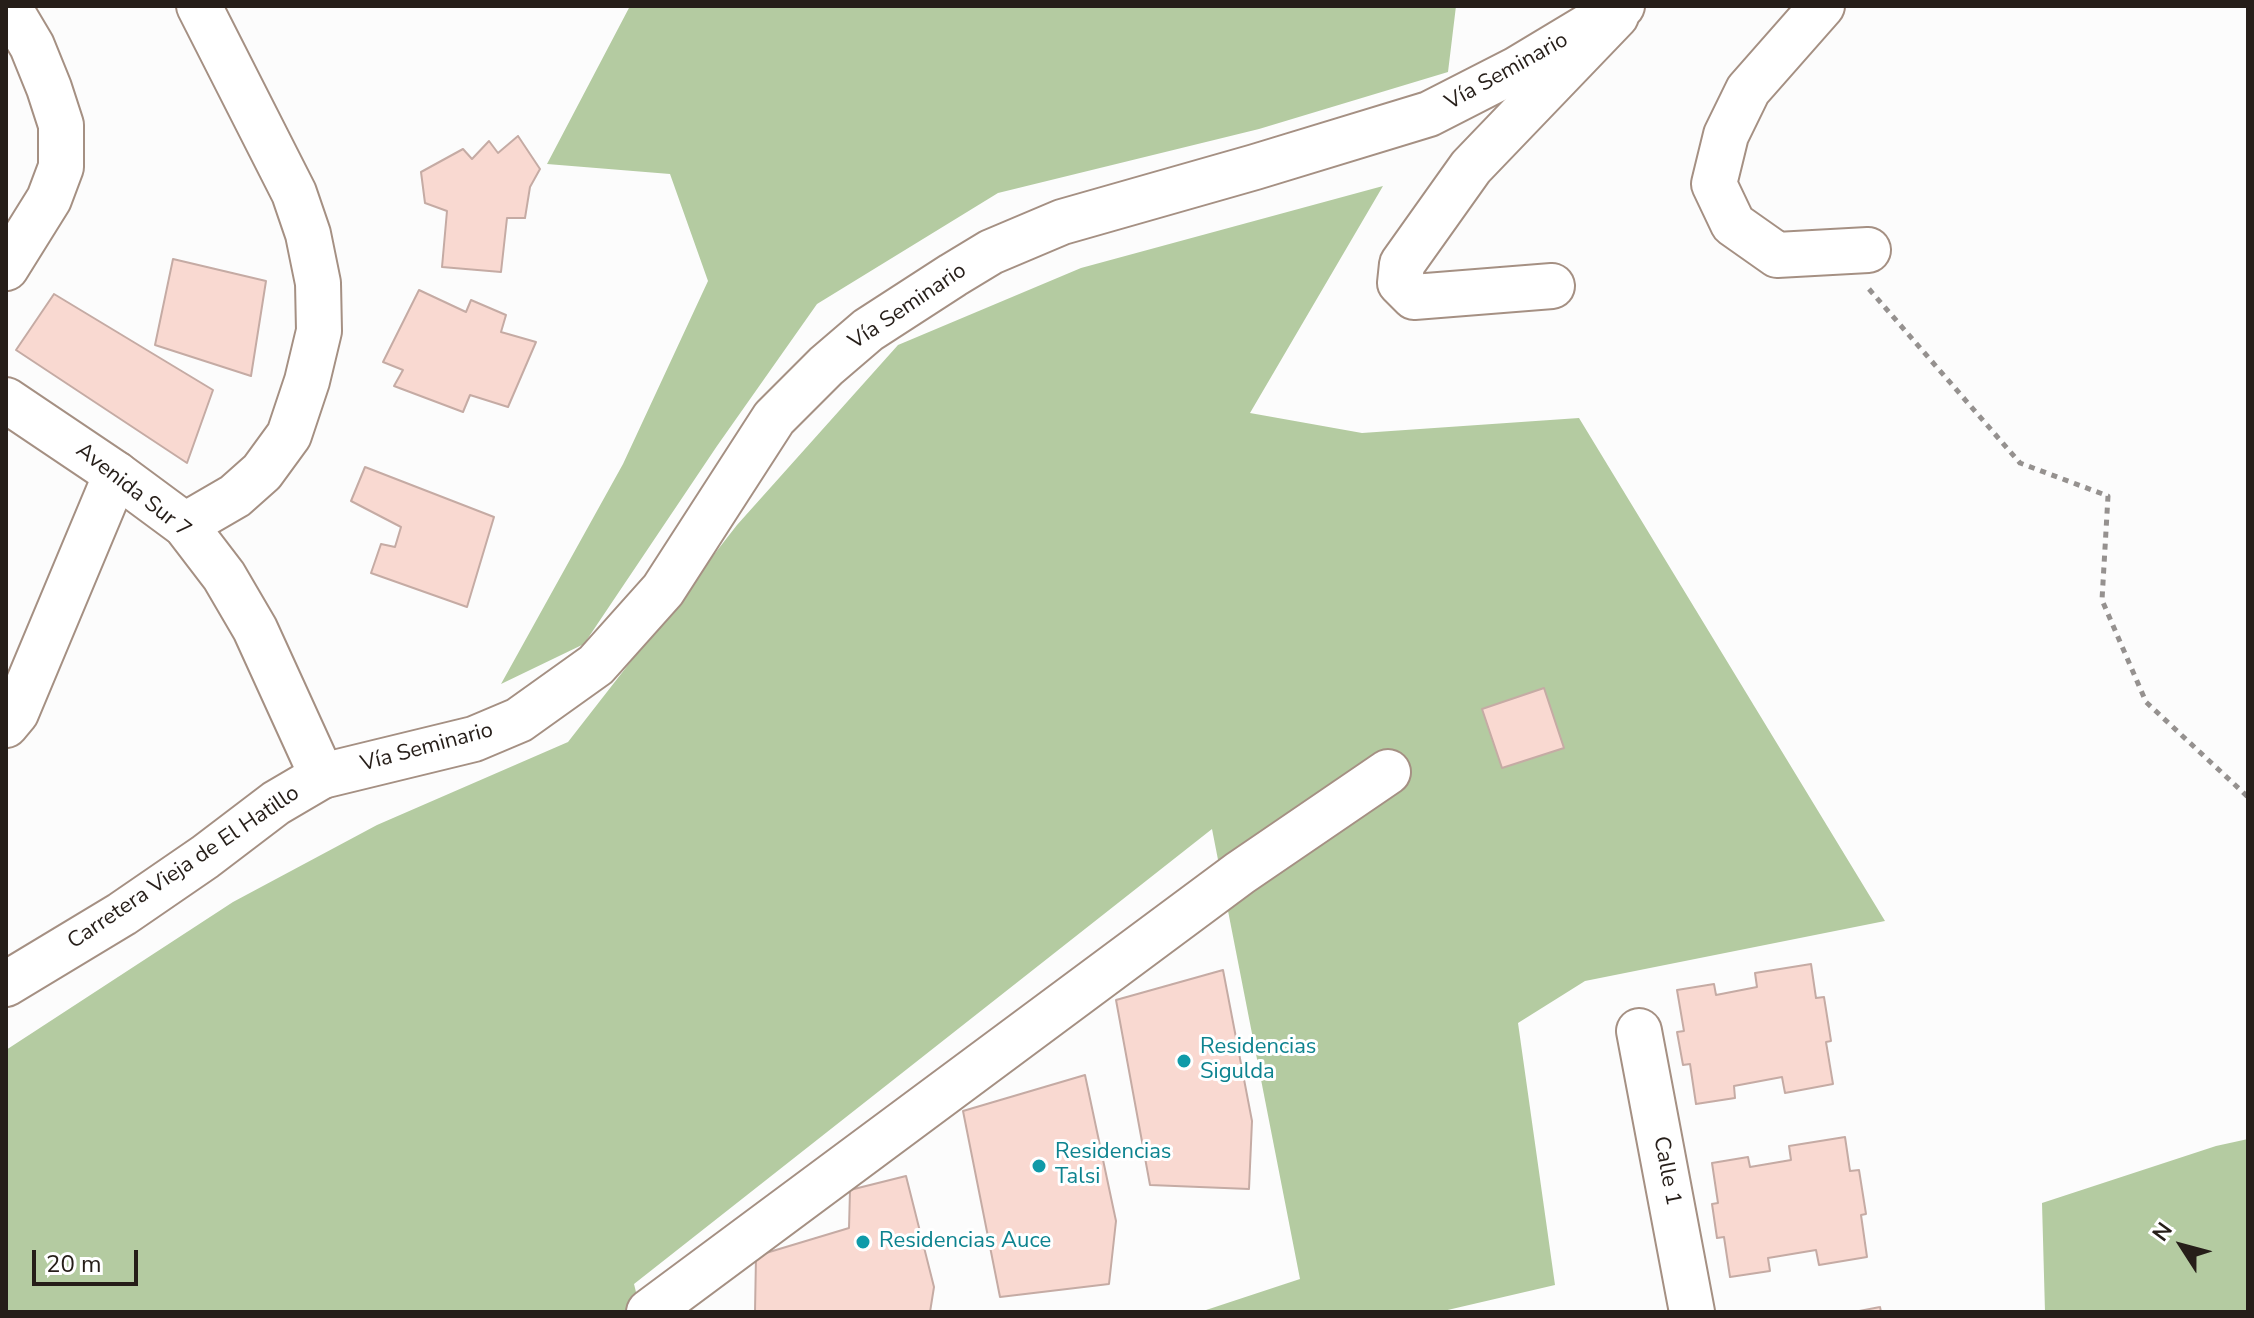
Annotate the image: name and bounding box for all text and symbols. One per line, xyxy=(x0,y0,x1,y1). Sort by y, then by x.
street label: Vía Seminario xyxy=(1441,27,1573,117)
street label: Vía Seminario xyxy=(844,258,972,356)
street label: Avenida Sur 7 xyxy=(70,438,196,544)
street label: Vía Seminario xyxy=(358,718,496,778)
street label: Carretera Vieja de El Hatillo xyxy=(63,781,305,955)
place label: Residencias Sigulda xyxy=(1200,1035,1316,1086)
marker: Residencias Sigulda xyxy=(1175,1052,1193,1070)
street label: Calle 1 xyxy=(1646,1134,1686,1208)
place label: Residencias Talsi xyxy=(1055,1140,1171,1192)
marker: Residencias Talsi xyxy=(1030,1157,1048,1175)
north arrow xyxy=(2142,1206,2222,1286)
text: N xyxy=(2146,1216,2180,1247)
place label: Residencias Auce xyxy=(879,1229,1051,1255)
marker: Residencias Auce xyxy=(854,1233,872,1251)
scale bar xyxy=(36,1234,142,1284)
text: 20 m xyxy=(46,1248,102,1280)

